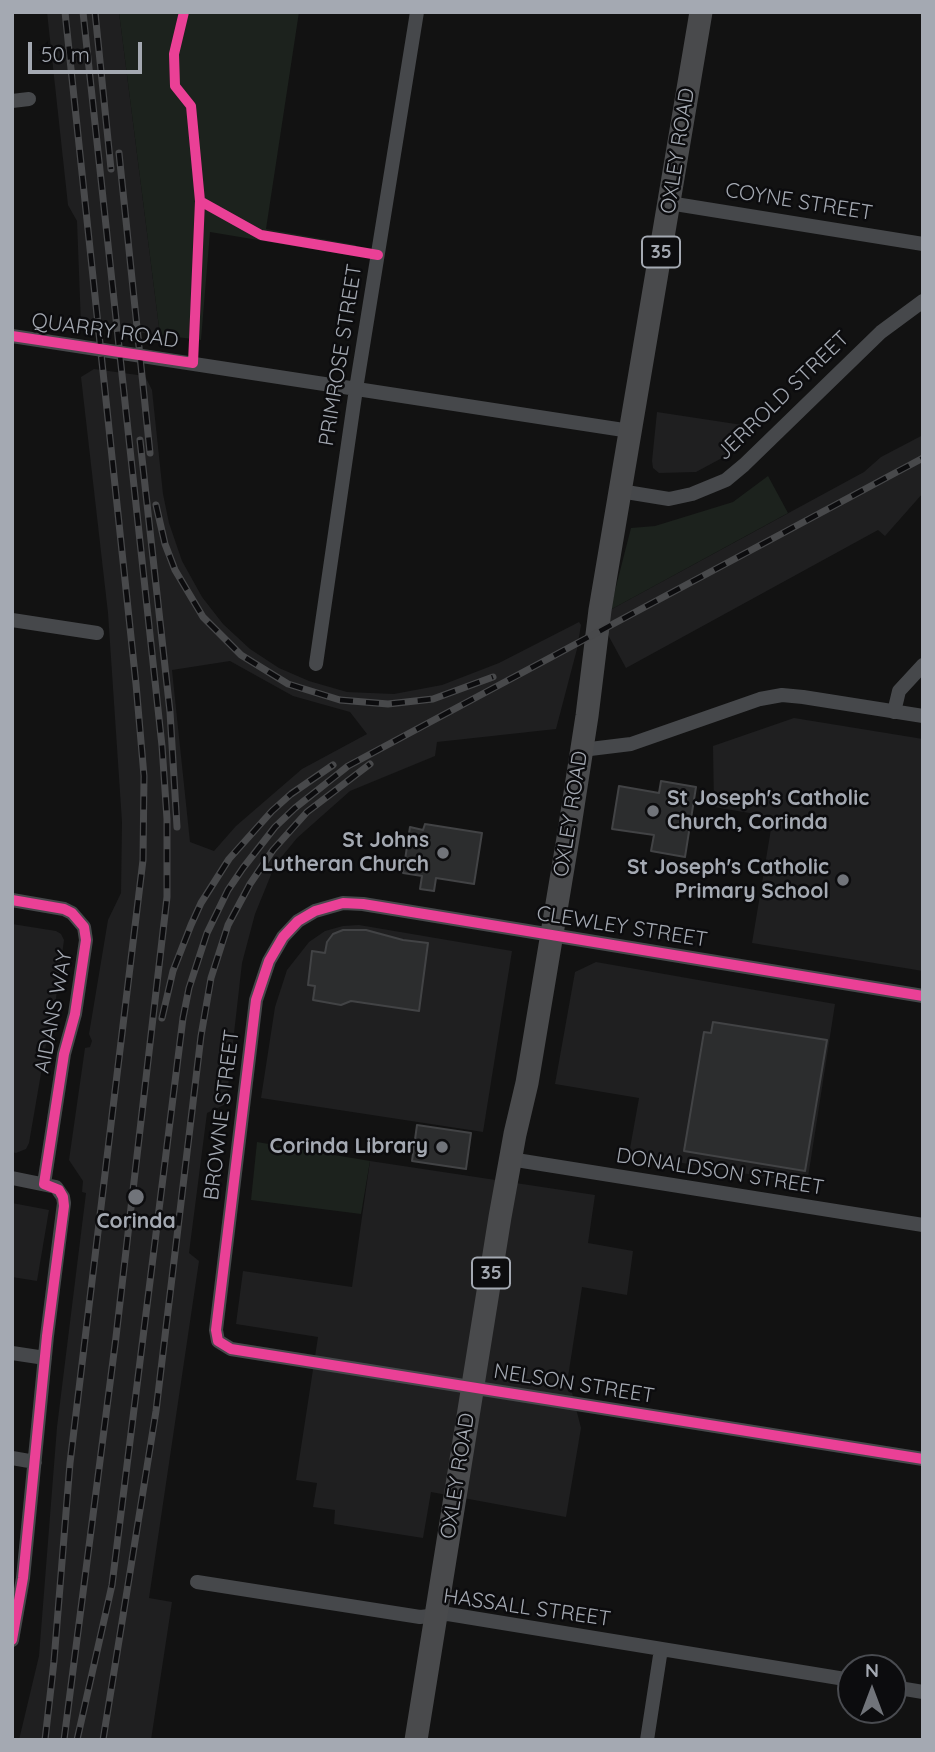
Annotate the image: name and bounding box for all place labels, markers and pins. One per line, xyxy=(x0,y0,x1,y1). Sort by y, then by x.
place label: St Joseph's Catholic Church, Corinda xyxy=(667,786,869,836)
marker: St Joseph's Catholic Church, Corinda xyxy=(645,803,661,819)
place label: St Johns Lutheran Church xyxy=(261,828,429,878)
marker: St Johns Lutheran Church xyxy=(435,845,451,861)
place label: St Joseph's Catholic Primary School xyxy=(627,855,829,905)
marker: St Joseph's Catholic Primary School xyxy=(835,872,851,888)
place label: Corinda Library xyxy=(269,1134,428,1160)
marker: Corinda Library xyxy=(434,1139,450,1155)
marker: Corinda xyxy=(126,1187,146,1207)
place label: Corinda xyxy=(96,1209,176,1235)

